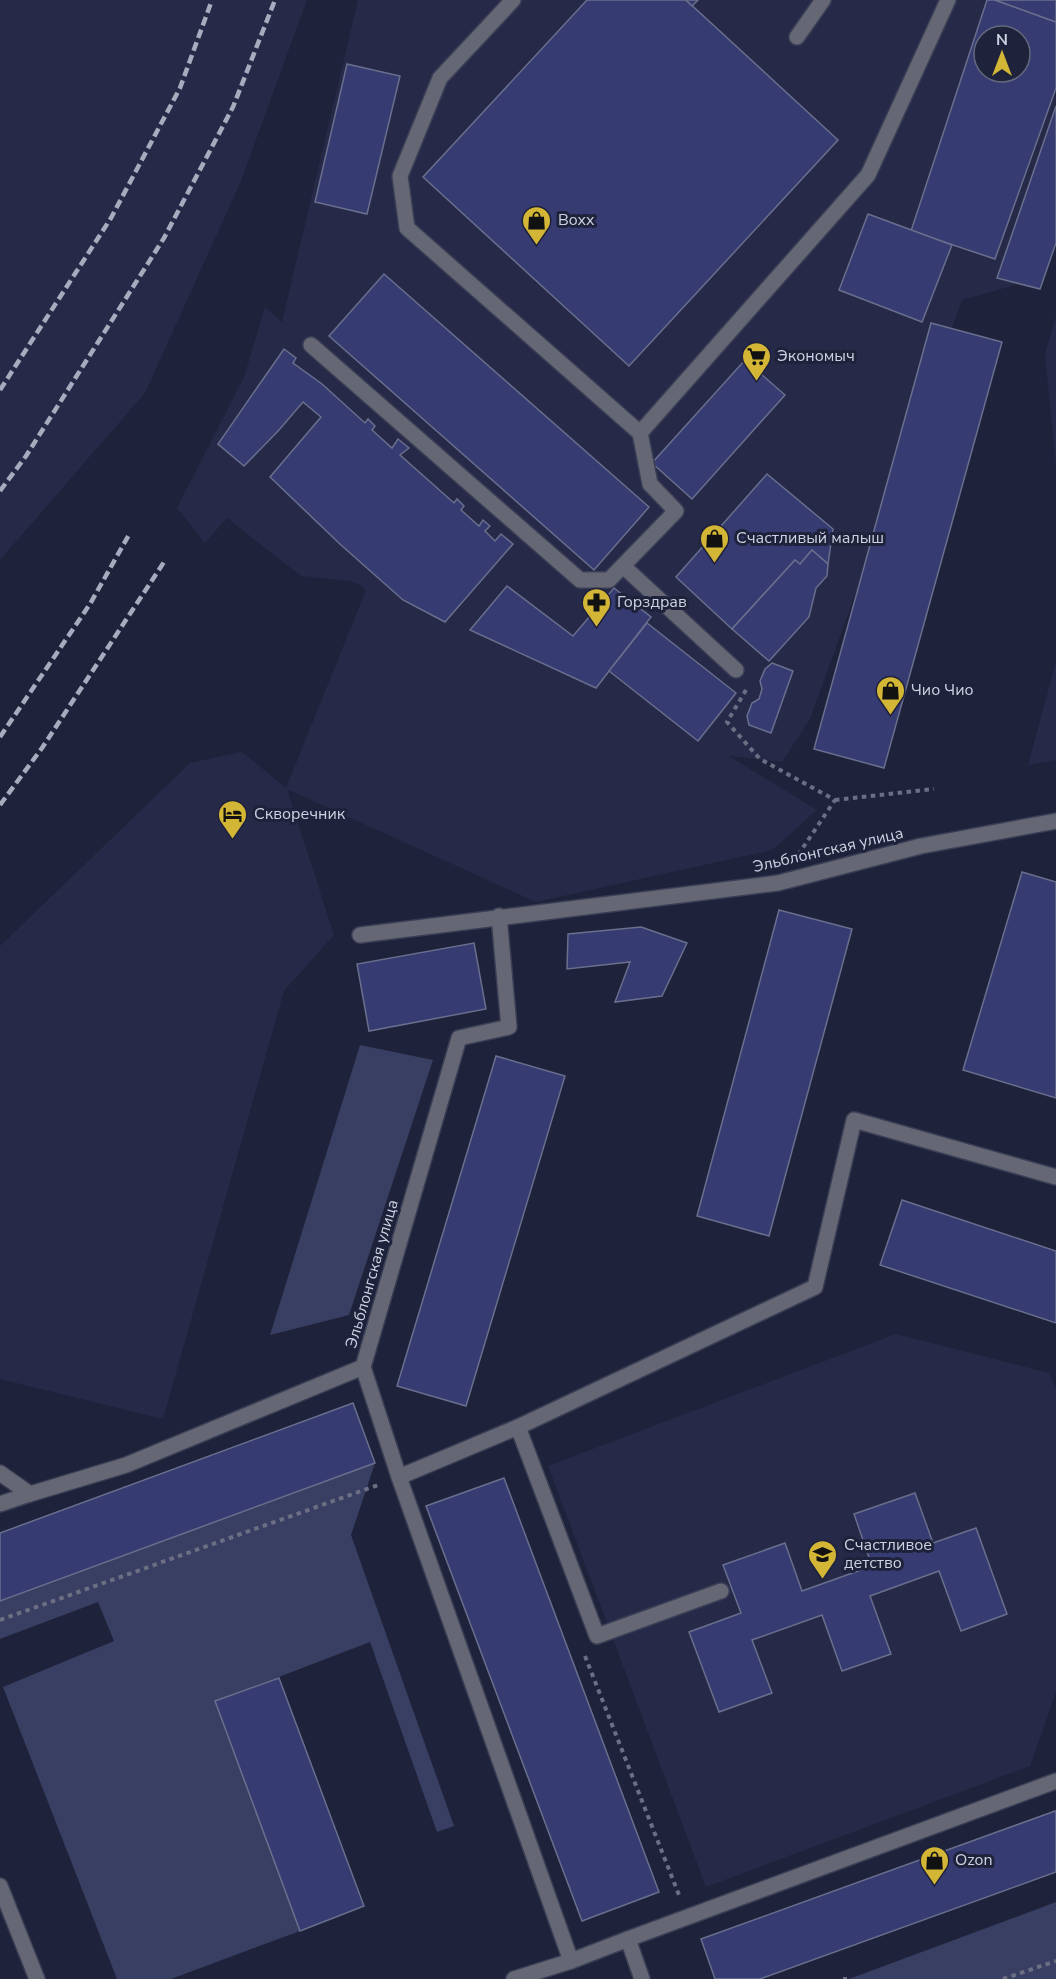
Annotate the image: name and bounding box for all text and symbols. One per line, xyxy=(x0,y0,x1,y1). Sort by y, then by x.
north arrow xyxy=(972,24,1032,84)
text: N xyxy=(996,29,1008,51)
shop icon: Boxx xyxy=(521,204,553,246)
place label: Boxx xyxy=(558,209,595,231)
supermarket icon: Экономыч xyxy=(740,340,772,382)
place label: Экономыч xyxy=(777,345,855,367)
shop icon: Счастливый малыш xyxy=(699,522,731,564)
place label: Счастливый малыш xyxy=(736,527,884,549)
pharmacy icon: Горздрав xyxy=(580,586,612,628)
place label: Горздрав xyxy=(617,591,687,613)
shop icon: Чио Чио xyxy=(874,674,906,716)
place label: Чио Чио xyxy=(911,679,974,701)
hotel icon: Скворечник xyxy=(217,798,249,840)
place label: Скворечник xyxy=(254,803,346,825)
street label: Эльблонгская улица xyxy=(751,822,905,878)
street label: Эльблонгская улица xyxy=(340,1197,404,1351)
place label: Счастливое детство xyxy=(844,1534,932,1574)
school or university icon: Счастливое детство xyxy=(807,1538,839,1580)
shop icon: Ozon xyxy=(918,1844,950,1886)
place label: Ozon xyxy=(955,1849,993,1871)

